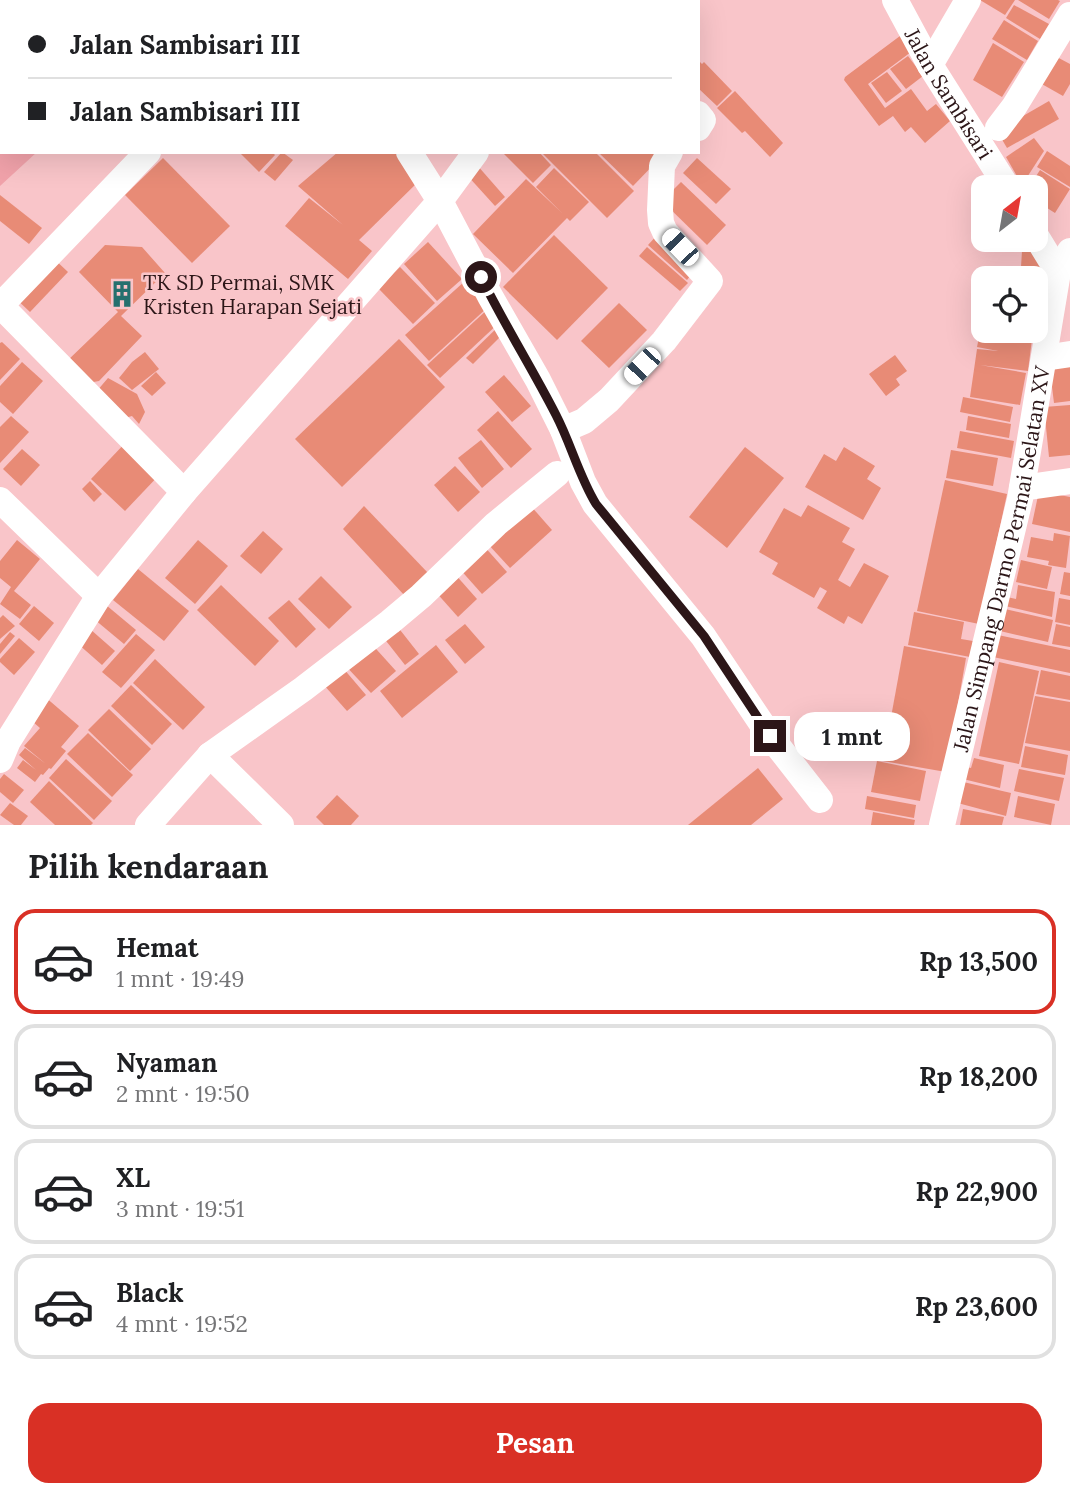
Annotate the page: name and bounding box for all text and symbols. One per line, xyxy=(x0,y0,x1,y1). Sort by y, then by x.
street label: Jalan Sambisari xyxy=(899,22,999,164)
text: Jalan Sambisari III xyxy=(70,28,300,61)
text: Jalan Sambisari III xyxy=(70,95,300,128)
north arrow xyxy=(971,175,1048,252)
map controls xyxy=(971,175,1048,343)
car xyxy=(658,225,703,269)
route start xyxy=(465,261,497,293)
button: locate xyxy=(971,266,1048,343)
place label: TK SD Permai, SMK Kristen Harapan Sejati xyxy=(143,269,362,320)
building icon: TK SD Permai, SMK Kristen Harapan Sejati xyxy=(107,279,137,309)
car xyxy=(620,344,665,388)
street label: Jalan Simpang Darmo Permai Selatan XV xyxy=(946,363,1056,755)
callout: 1 mnt xyxy=(794,712,910,760)
route end xyxy=(754,720,786,752)
text: 1 mnt xyxy=(822,722,882,751)
text: Pilih kendaraan xyxy=(28,846,268,887)
icon: car xyxy=(32,930,95,993)
text: Hemat xyxy=(116,931,198,964)
text: Rp 13,500 xyxy=(919,945,1038,978)
text: 1 mnt · 19:49 xyxy=(116,964,245,993)
icon: car xyxy=(32,1045,95,1108)
text: Nyaman xyxy=(116,1046,217,1079)
text: Rp 18,200 xyxy=(919,1060,1038,1093)
text: 2 mnt · 19:50 xyxy=(116,1079,250,1108)
icon: car xyxy=(32,1160,95,1223)
text: XL xyxy=(116,1161,150,1194)
text: Rp 22,900 xyxy=(916,1175,1038,1208)
text: 3 mnt · 19:51 xyxy=(116,1194,244,1223)
icon: car xyxy=(32,1275,95,1338)
text: Black xyxy=(116,1276,184,1309)
text: Rp 23,600 xyxy=(915,1290,1038,1323)
text: 4 mnt · 19:52 xyxy=(116,1309,248,1338)
button: Pesan xyxy=(28,1403,1042,1483)

